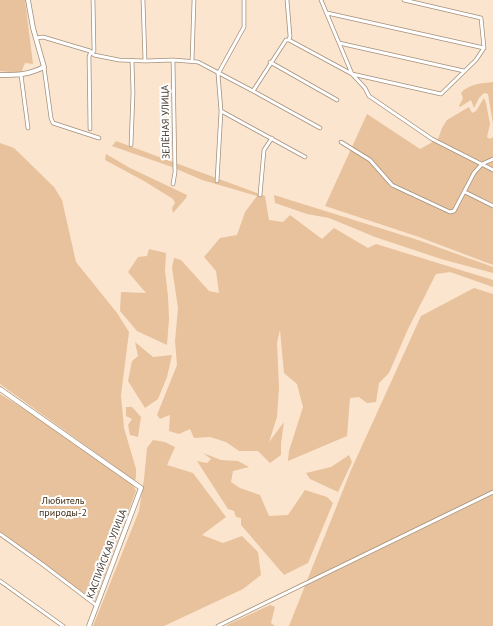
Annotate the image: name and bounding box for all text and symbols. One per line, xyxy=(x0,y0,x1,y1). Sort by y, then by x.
street label: ЗЕЛЁНАЯ УЛИЦА xyxy=(159,85,173,159)
park label: Любитель природы-2 xyxy=(39,495,87,518)
street label: КАСПИЙСКАЯ УЛИЦА xyxy=(84,508,130,600)

